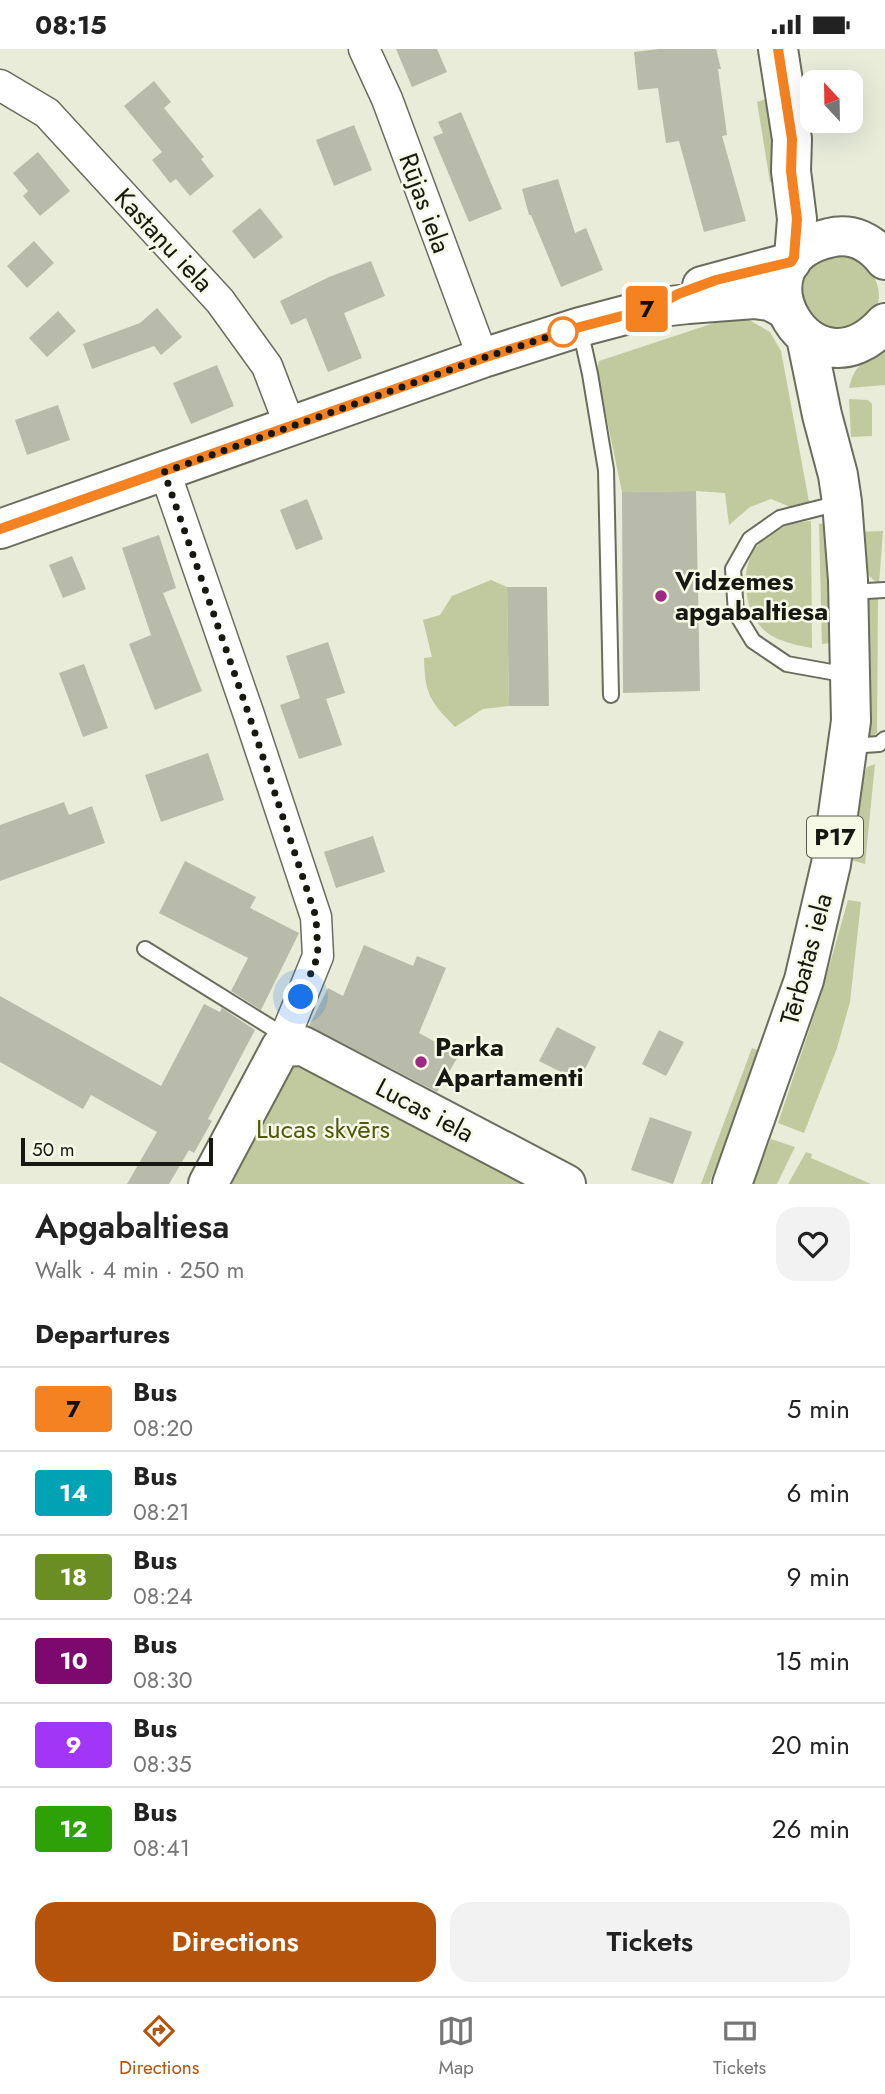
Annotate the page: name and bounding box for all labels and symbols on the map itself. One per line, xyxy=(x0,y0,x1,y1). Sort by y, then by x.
north arrow xyxy=(800,70,863,133)
street label: Rūjas iela xyxy=(389,148,461,258)
street label: Kastaņu iela xyxy=(106,179,222,301)
line badge: 7 xyxy=(624,286,670,332)
unlabelled marker xyxy=(548,317,578,347)
place label: Vidzemes apgabaltiesa xyxy=(674,562,828,630)
marker: Vidzemes apgabaltiesa xyxy=(653,588,669,604)
road number: P17 xyxy=(807,817,863,857)
street label: Tērbatas iela xyxy=(770,889,842,1029)
your location xyxy=(283,979,318,1014)
place label: Parka Apartamenti xyxy=(434,1028,584,1096)
marker: Parka Apartamenti xyxy=(413,1054,429,1070)
street label: Lucas iela xyxy=(369,1068,481,1152)
park label: Lucas skvērs xyxy=(256,1110,390,1148)
scale bar xyxy=(21,1135,214,1167)

